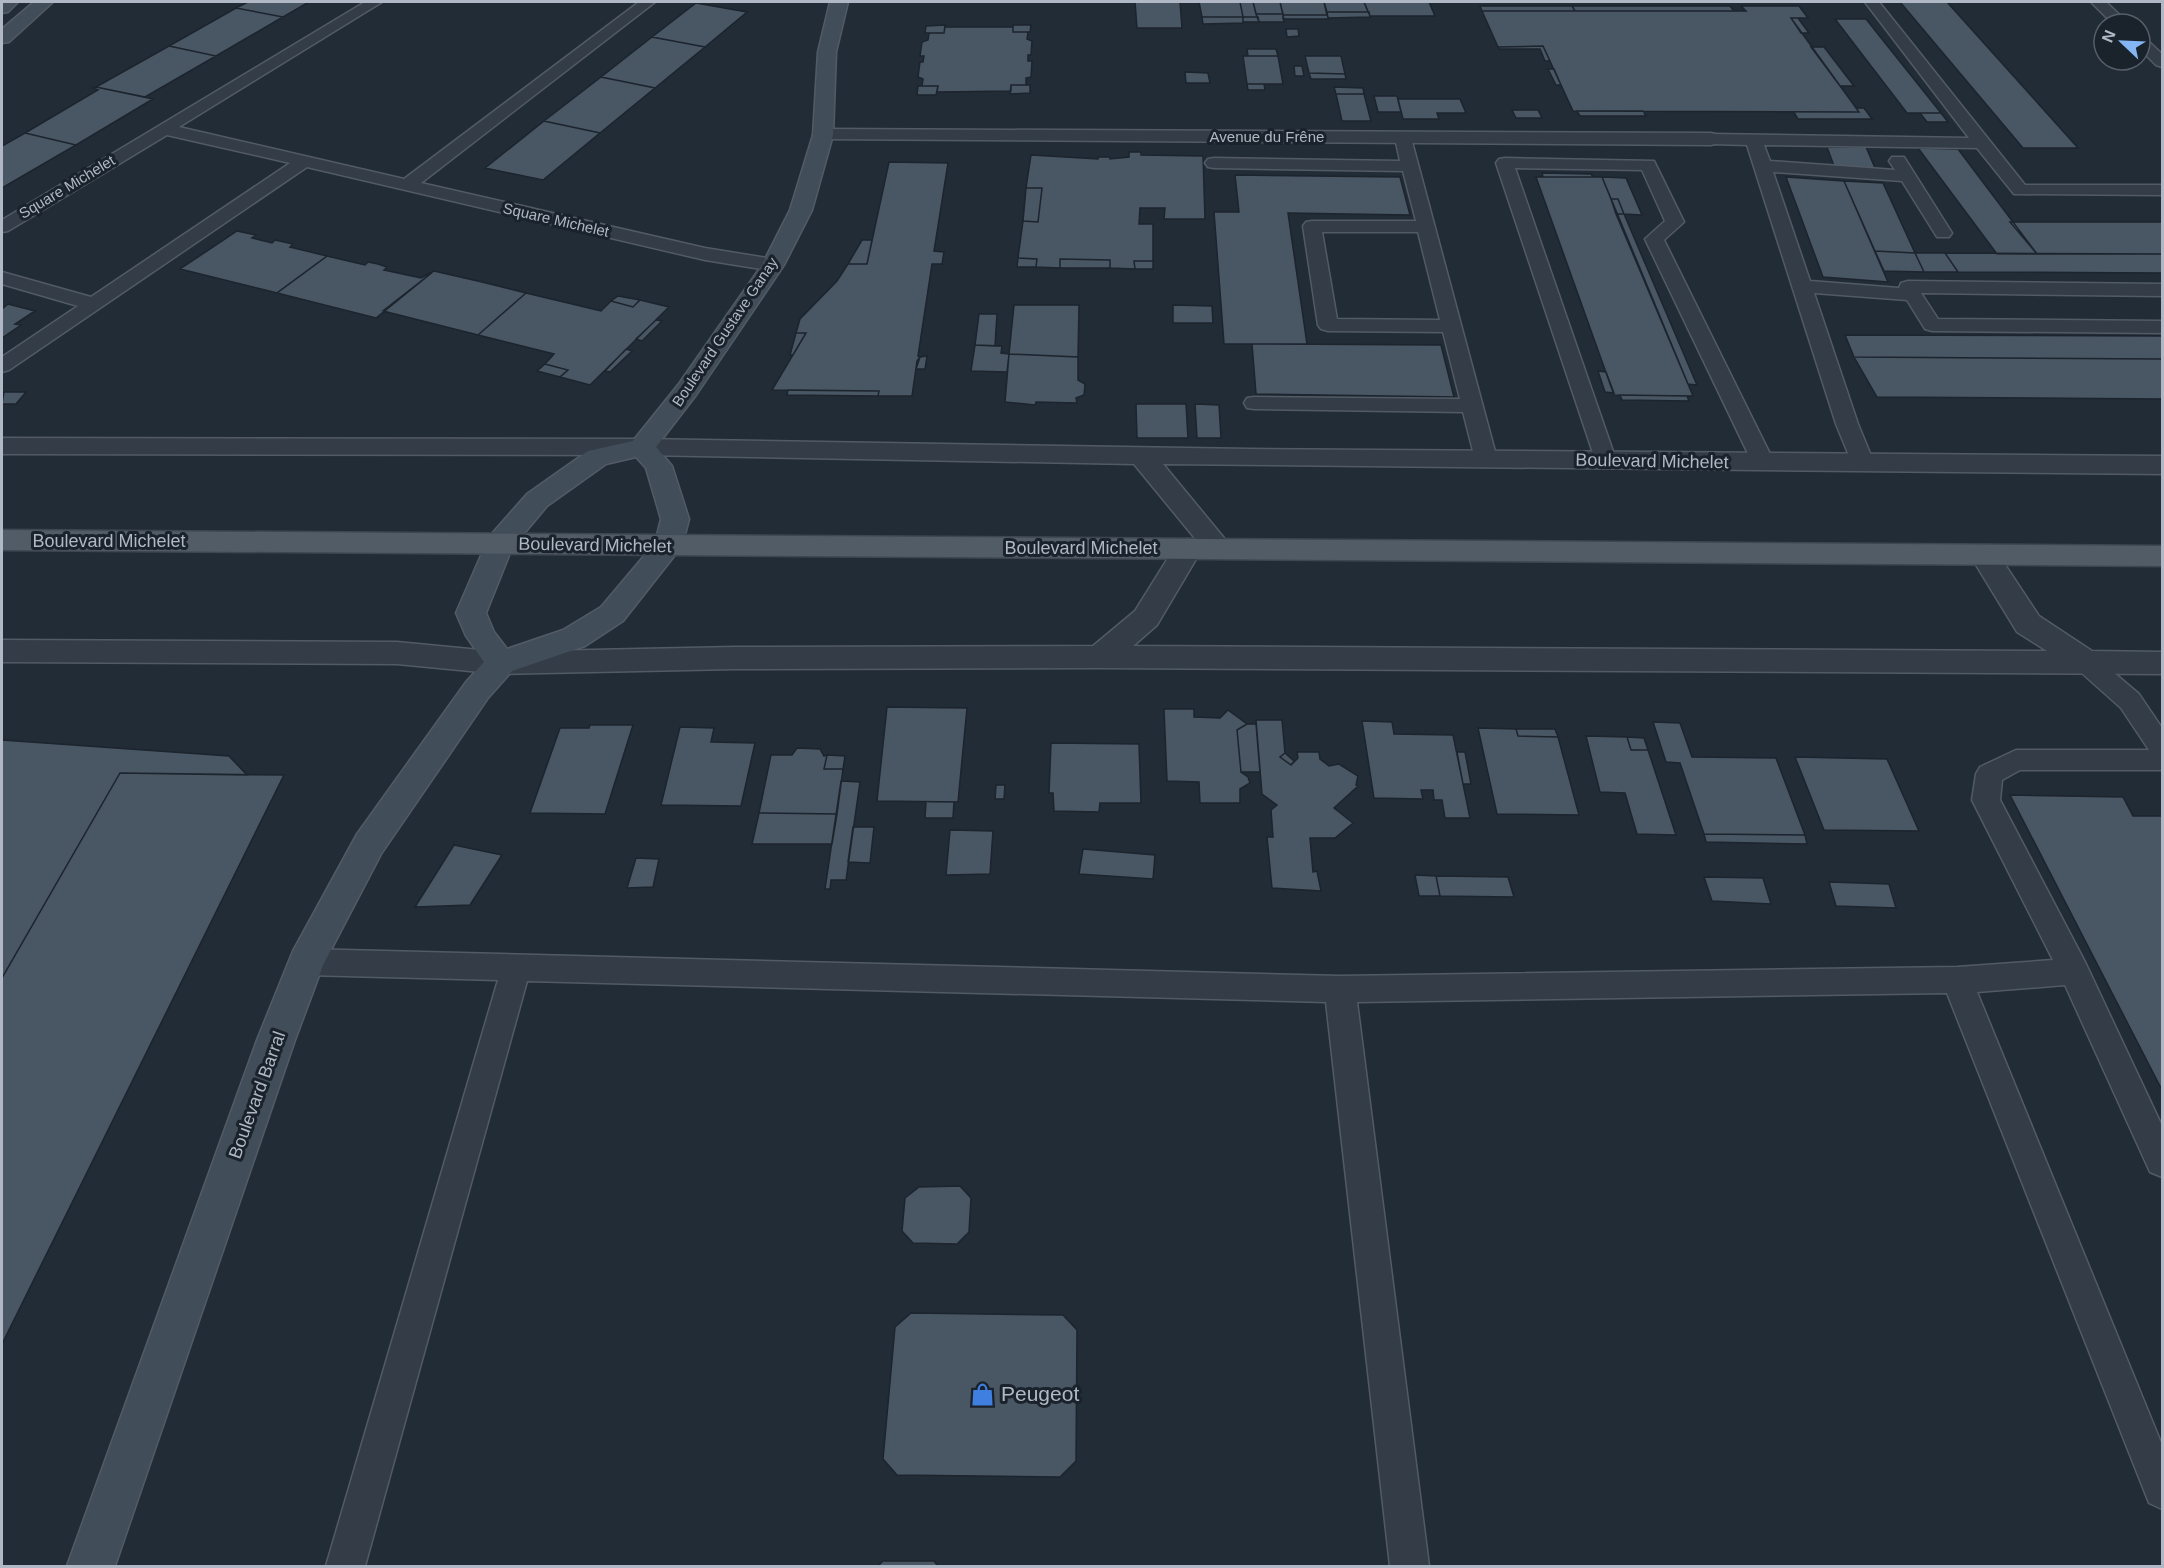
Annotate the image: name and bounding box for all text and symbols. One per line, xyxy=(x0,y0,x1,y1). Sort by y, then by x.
north arrow xyxy=(2092,12,2152,72)
text: N xyxy=(2099,28,2119,45)
street label: Avenue du Frêne xyxy=(1210,128,1324,145)
street label: Square Michelet xyxy=(16,151,118,222)
street label: Square Michelet xyxy=(501,199,612,240)
street label: Boulevard Gustave Ganay xyxy=(668,254,781,409)
street label: Boulevard Michelet xyxy=(1575,450,1729,472)
street label: Boulevard Michelet xyxy=(32,531,186,551)
street label: Boulevard Michelet xyxy=(518,534,672,556)
street label: Boulevard Michelet xyxy=(1004,538,1158,558)
street label: Boulevard Barral xyxy=(225,1029,289,1161)
shop icon: Peugeot xyxy=(970,1381,996,1407)
place label: Peugeot xyxy=(1001,1382,1079,1405)

